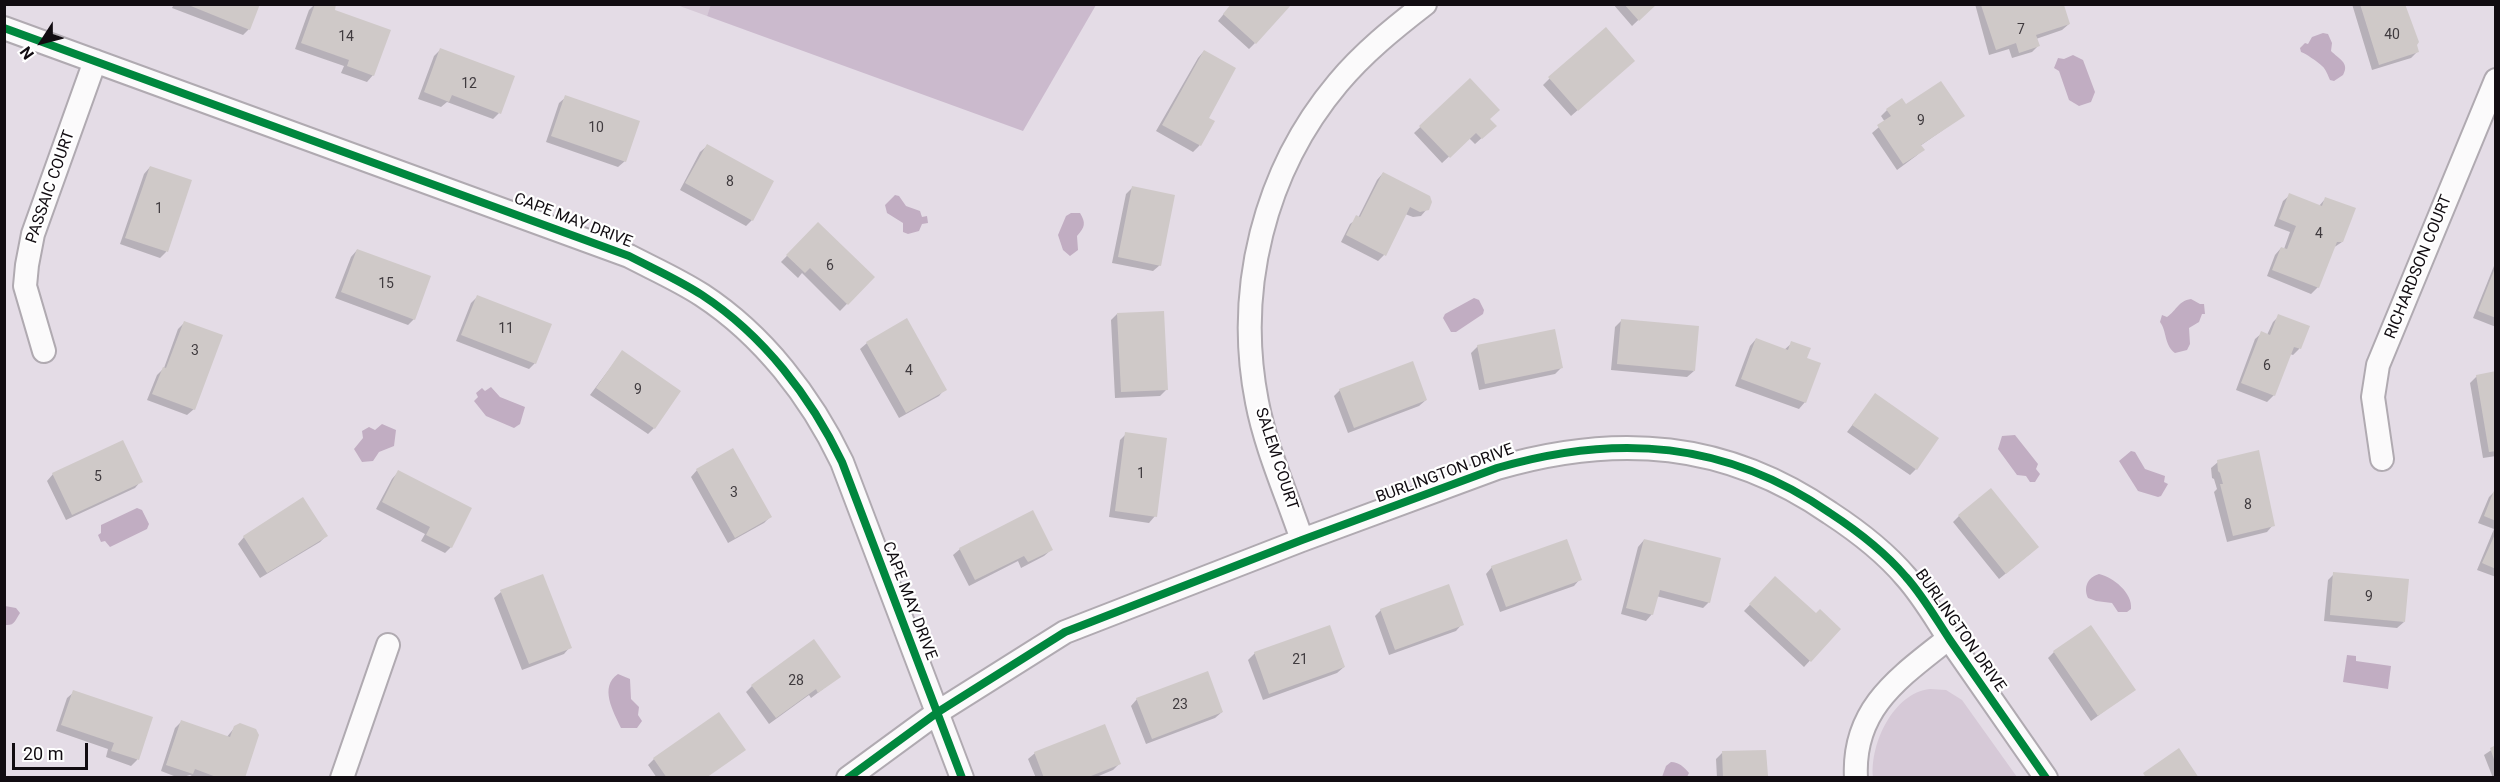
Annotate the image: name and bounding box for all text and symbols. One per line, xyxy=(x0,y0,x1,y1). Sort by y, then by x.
north arrow xyxy=(12,12,72,72)
house number: 7 xyxy=(2017,22,2025,38)
house number: 40 xyxy=(2384,27,2400,43)
house number: 14 xyxy=(338,29,354,45)
text: N xyxy=(16,43,38,63)
house number: 12 xyxy=(461,76,477,92)
house number: 9 xyxy=(1917,113,1925,129)
house number: 10 xyxy=(588,120,604,136)
street label: PASSAIC COURT xyxy=(23,128,79,246)
house number: 8 xyxy=(726,174,734,190)
street label: CAPE MAY DRIVE xyxy=(511,190,635,252)
street label: RICHARDSON COURT xyxy=(2381,192,2457,342)
house number: 1 xyxy=(155,201,163,217)
house number: 4 xyxy=(2315,226,2323,242)
house number: 6 xyxy=(826,258,834,274)
house number: 15 xyxy=(378,276,394,292)
house number: 11 xyxy=(498,321,514,337)
house number: 3 xyxy=(191,343,199,359)
house number: 6 xyxy=(2263,358,2271,374)
house number: 4 xyxy=(905,363,913,379)
house number: 9 xyxy=(634,382,642,398)
street label: SALEM COURT xyxy=(1250,406,1302,512)
street label: BURLINGTON DRIVE xyxy=(1373,440,1517,508)
house number: 1 xyxy=(1137,466,1145,482)
house number: 5 xyxy=(94,469,102,485)
house number: 3 xyxy=(730,485,738,501)
house number: 8 xyxy=(2244,497,2252,513)
street label: CAPE MAY DRIVE xyxy=(878,539,940,663)
street label: BURLINGTON DRIVE xyxy=(1910,566,2010,696)
house number: 9 xyxy=(2365,589,2373,605)
house number: 21 xyxy=(1292,652,1308,668)
house number: 28 xyxy=(788,673,804,689)
house number: 23 xyxy=(1172,697,1188,713)
scale bar xyxy=(15,731,92,769)
text: 20 m xyxy=(23,743,63,764)

